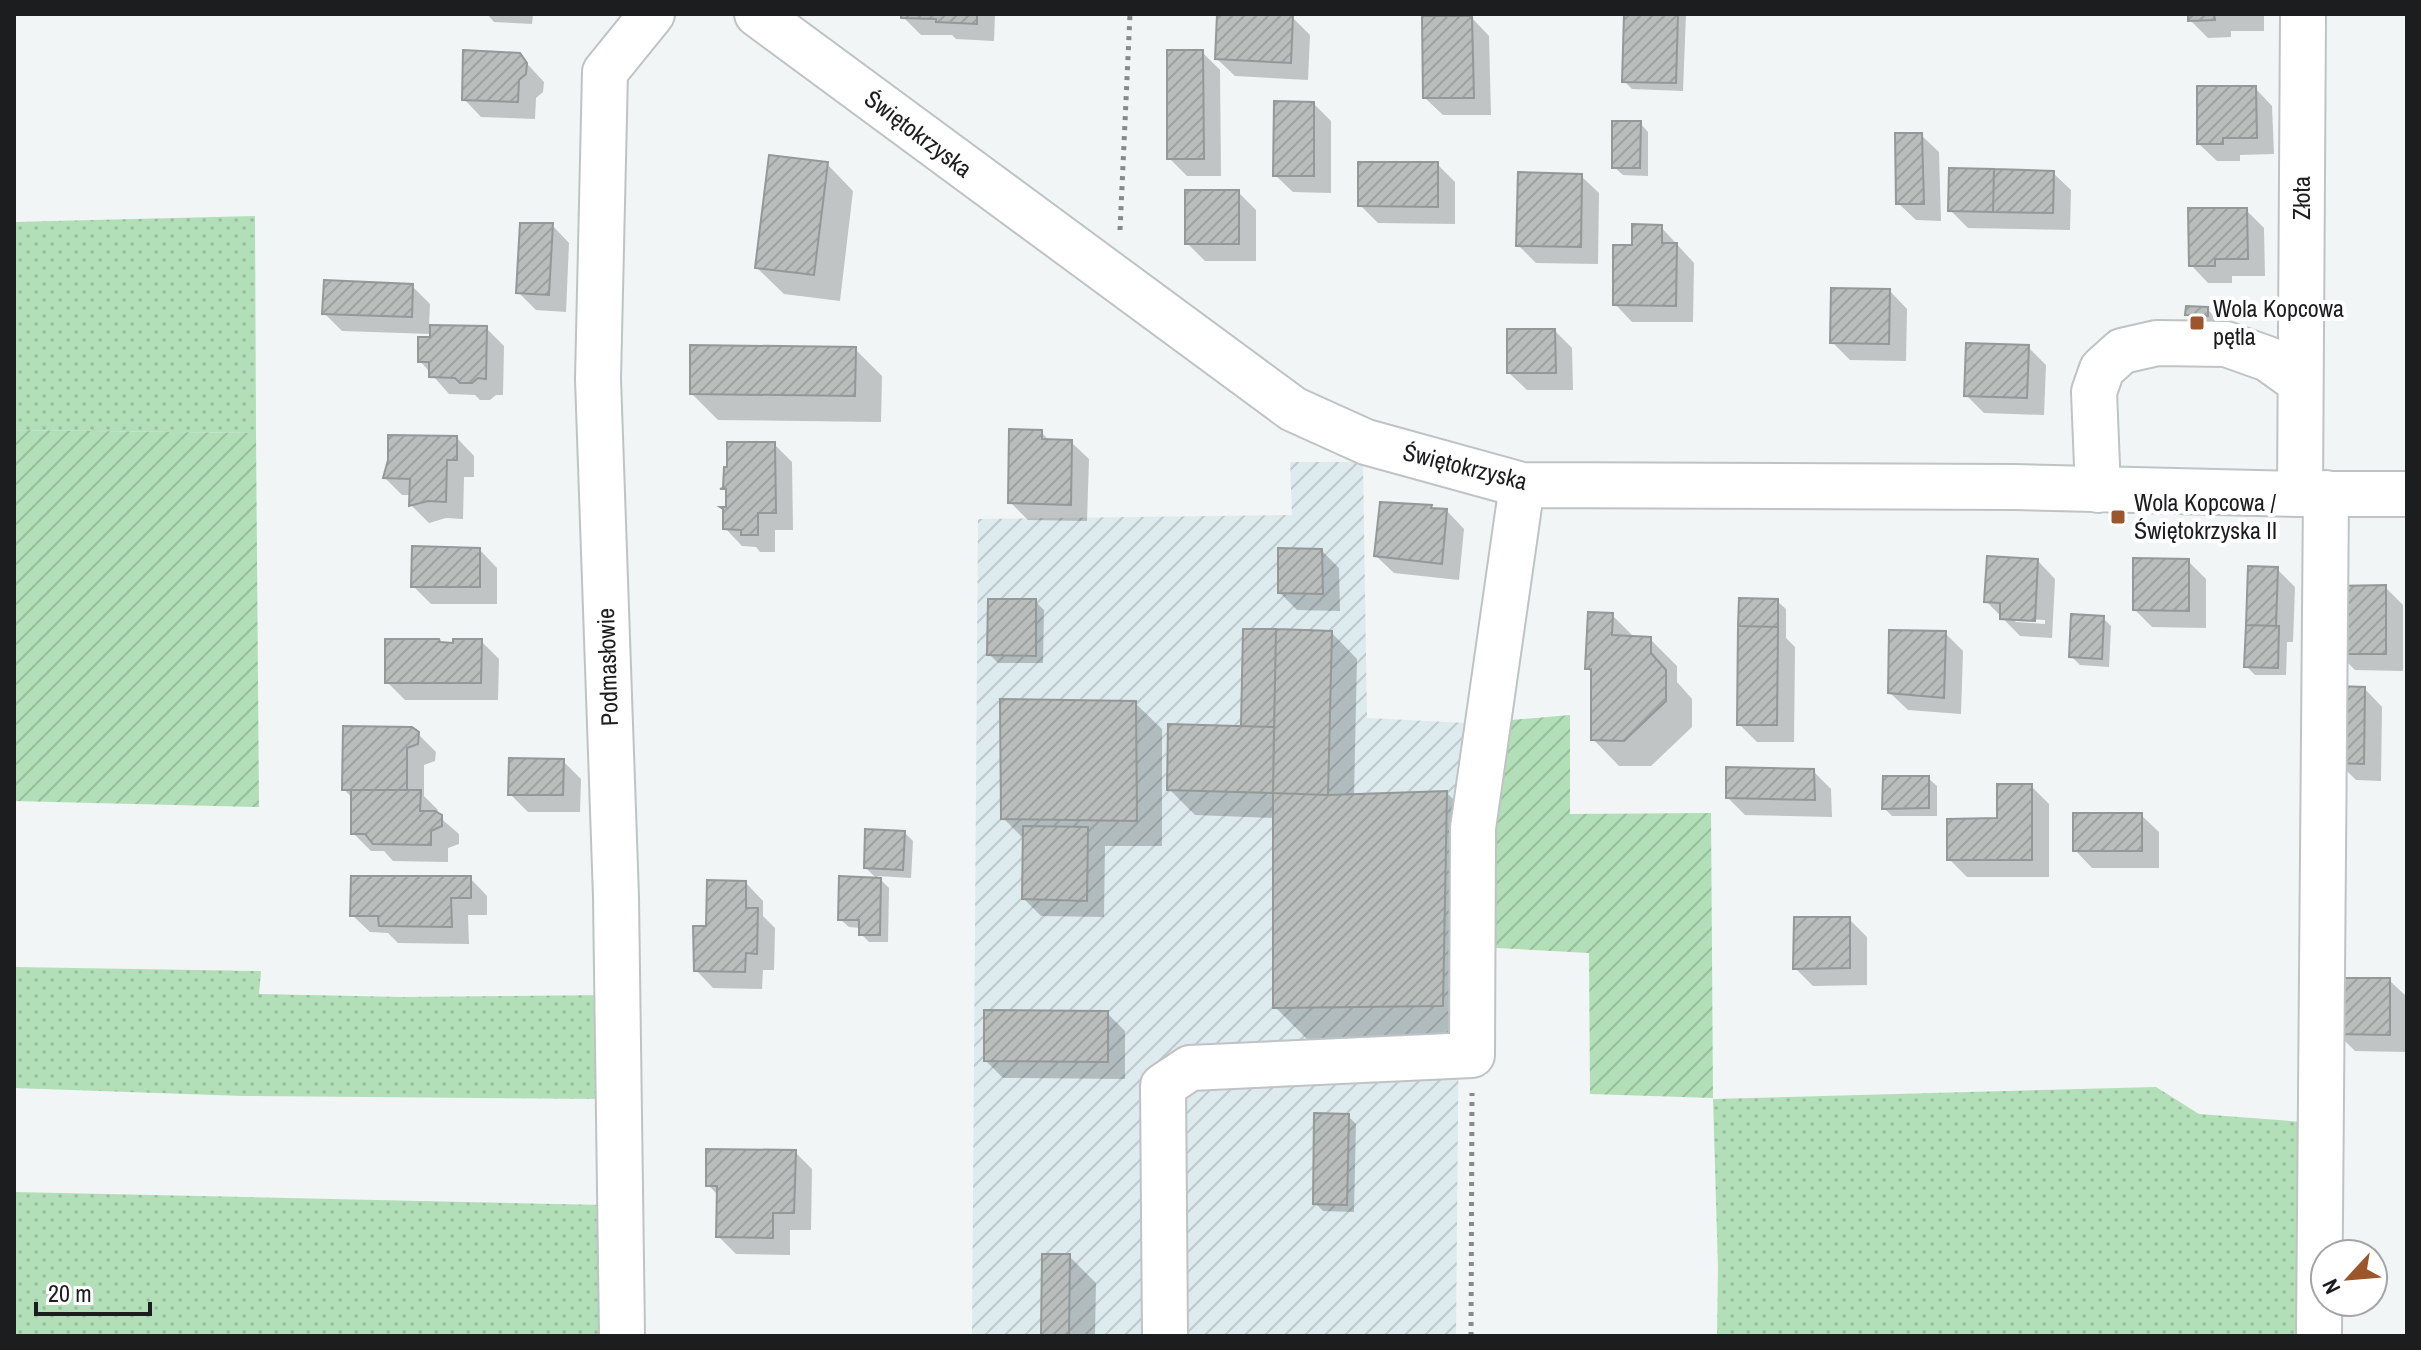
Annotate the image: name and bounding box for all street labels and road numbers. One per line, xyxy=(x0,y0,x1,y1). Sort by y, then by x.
street label: Świętokrzyska xyxy=(858,82,979,184)
street label: Złota xyxy=(2285,176,2317,220)
street label: Świętokrzyska xyxy=(1400,435,1531,497)
street label: Podmasłowie xyxy=(589,607,625,727)

